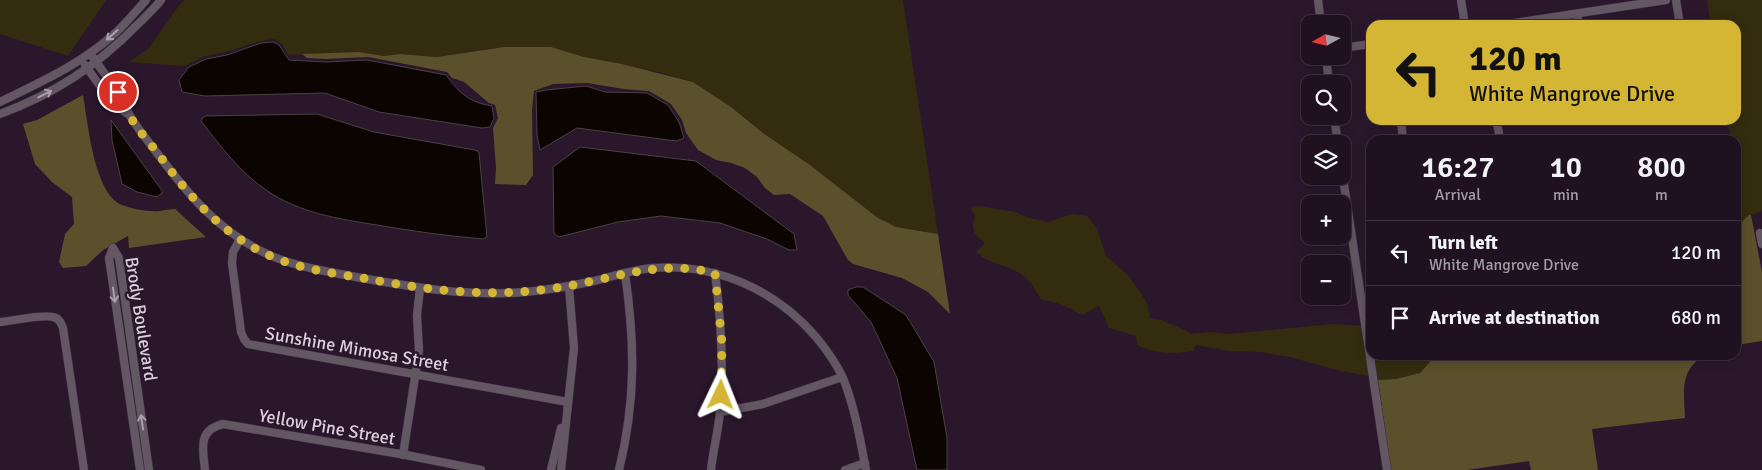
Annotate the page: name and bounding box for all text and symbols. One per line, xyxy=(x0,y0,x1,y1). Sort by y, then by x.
north arrow xyxy=(1301,15,1351,65)
map controls xyxy=(1301,15,1351,305)
one-way arrow xyxy=(106,29,119,41)
text: 120 m xyxy=(1469,37,1562,80)
icon: left xyxy=(1386,40,1451,105)
pin xyxy=(97,71,139,113)
button: search xyxy=(1301,75,1351,125)
icon: arrive xyxy=(104,78,132,106)
text: White Mangrove Drive xyxy=(1469,80,1675,107)
one-way arrow xyxy=(37,89,52,99)
button: layers xyxy=(1301,135,1351,185)
text: 16:27 xyxy=(1421,149,1494,186)
text: 10 xyxy=(1550,149,1582,186)
text: 800 xyxy=(1637,149,1686,186)
text: Arrival xyxy=(1435,185,1481,205)
text: min xyxy=(1553,185,1579,205)
text: m xyxy=(1655,185,1668,205)
button: + xyxy=(1301,195,1351,245)
text: Turn left xyxy=(1429,231,1498,255)
icon: left xyxy=(1386,239,1414,267)
text: 120 m xyxy=(1671,241,1721,265)
street label: Brody Boulevard xyxy=(120,255,162,383)
button: − xyxy=(1301,255,1351,305)
text: White Mangrove Drive xyxy=(1429,255,1579,275)
one-way arrow xyxy=(109,287,119,303)
icon: arrive xyxy=(1386,304,1414,332)
text: Arrive at destination xyxy=(1429,306,1600,330)
text: 680 m xyxy=(1671,306,1721,330)
street label: Sunshine Mimosa Street xyxy=(264,322,450,376)
position arrow xyxy=(694,368,746,420)
street label: Yellow Pine Street xyxy=(257,404,397,450)
one-way arrow xyxy=(137,414,147,430)

